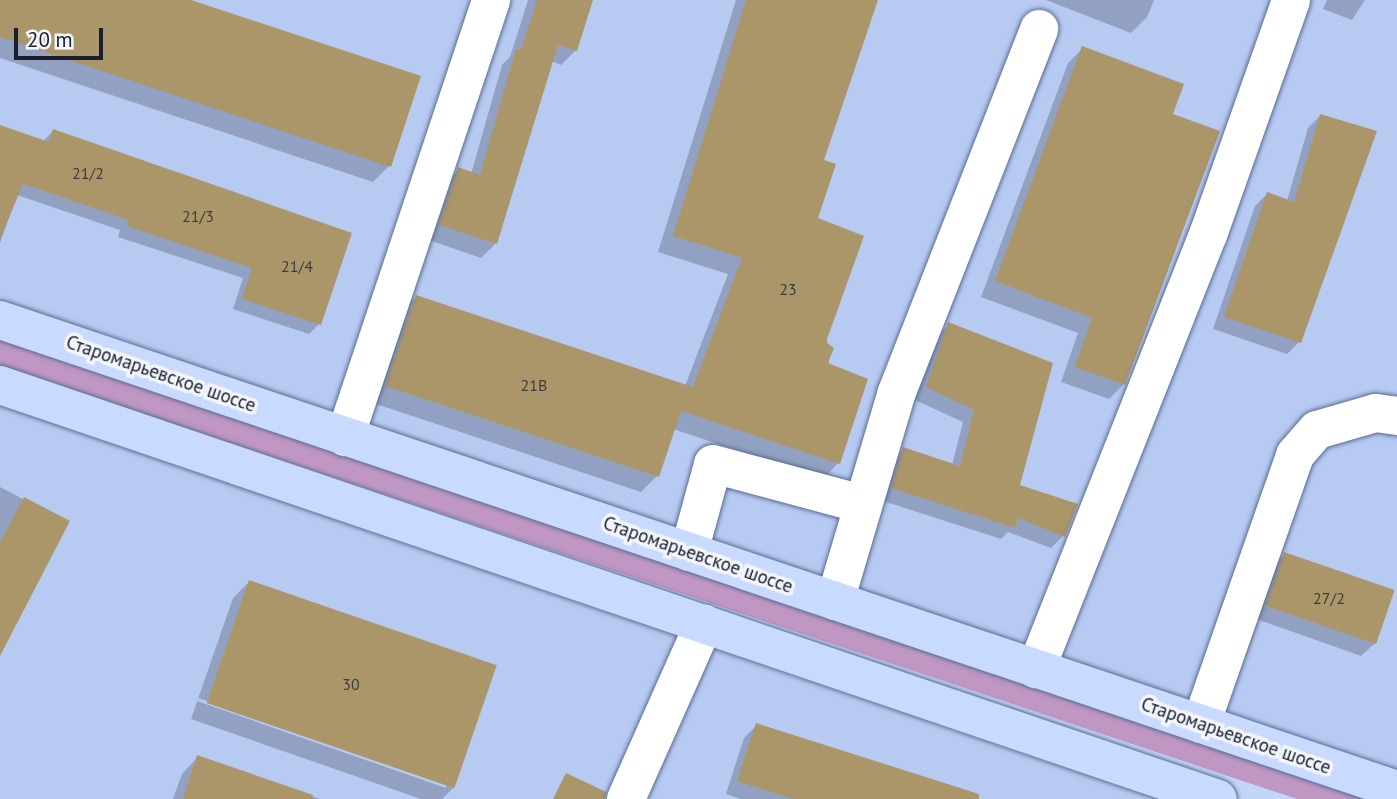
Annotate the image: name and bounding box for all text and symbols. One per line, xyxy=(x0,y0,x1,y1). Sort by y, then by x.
scale bar xyxy=(18,14,107,58)
text: 20 m xyxy=(27,26,73,53)
house number: 21/2 xyxy=(72,163,104,183)
house number: 21/3 xyxy=(182,206,214,226)
house number: 21/4 xyxy=(281,256,313,276)
house number: 23 xyxy=(779,279,797,299)
street label: Старомарьевское шоссе xyxy=(63,331,259,417)
house number: 21В xyxy=(521,375,547,395)
street label: Старомарьевское шоссе xyxy=(600,512,796,598)
house number: 27/2 xyxy=(1313,588,1345,608)
house number: 30 xyxy=(342,674,360,694)
street label: Старомарьевское шоссе xyxy=(1138,693,1334,779)

